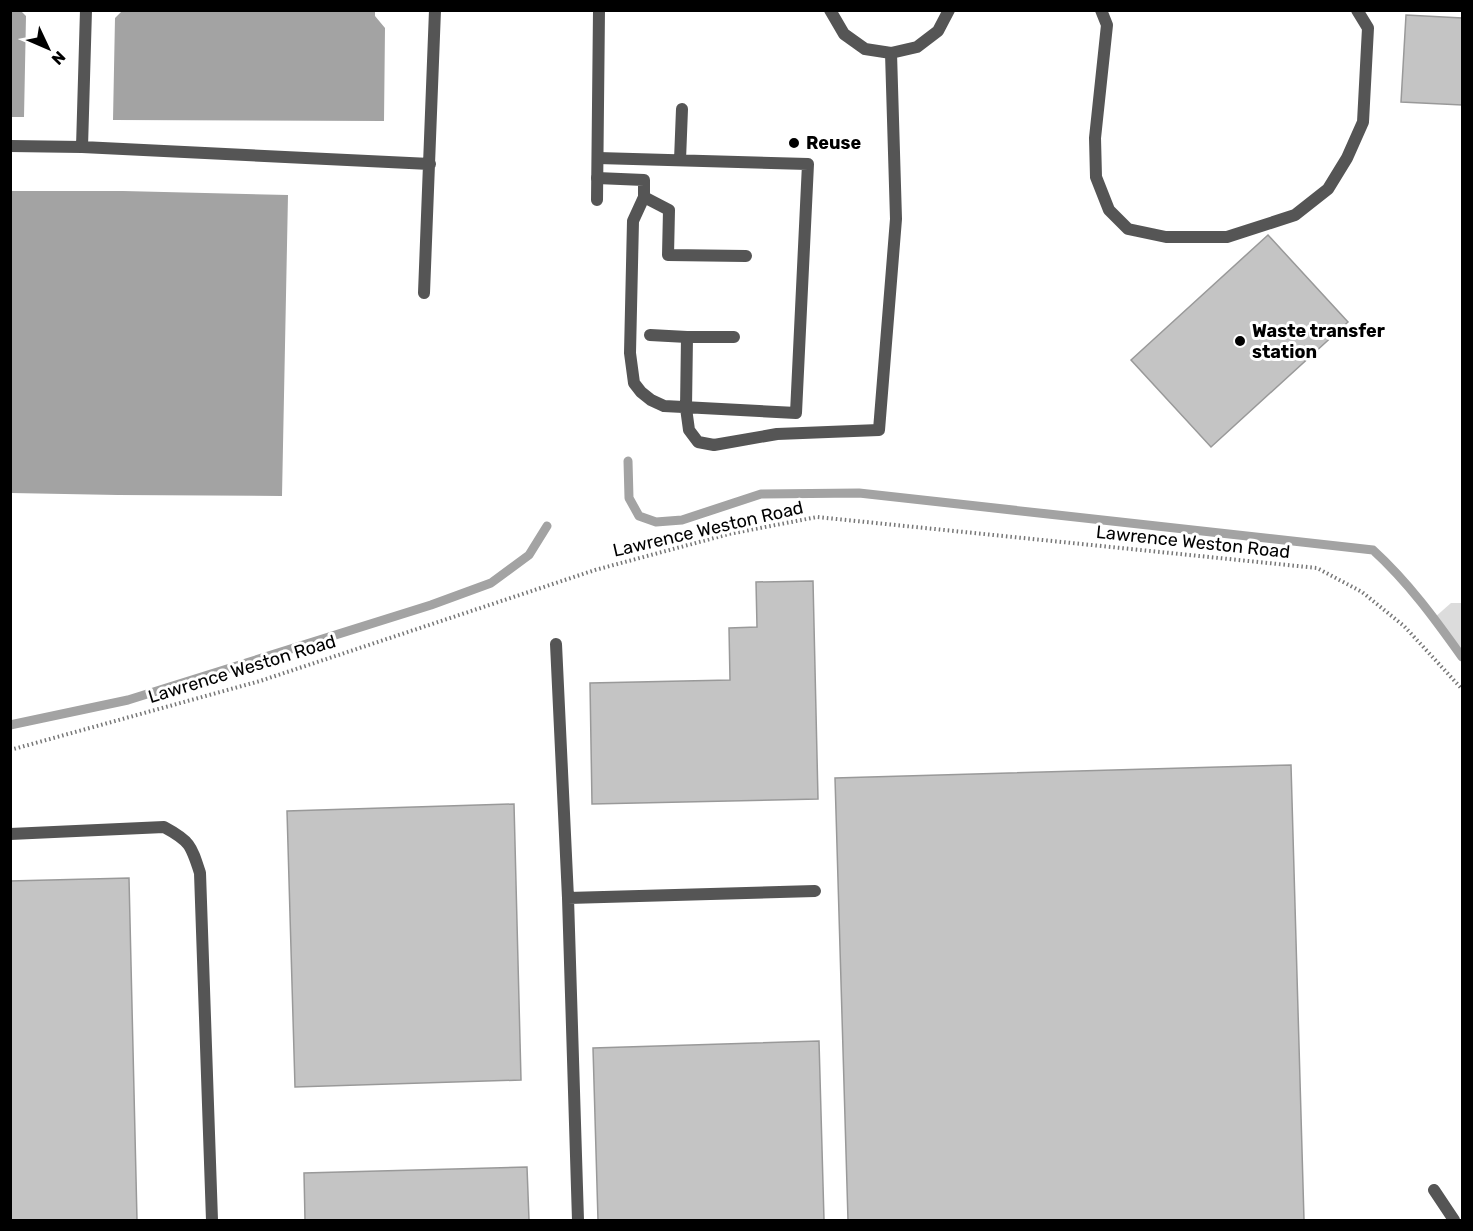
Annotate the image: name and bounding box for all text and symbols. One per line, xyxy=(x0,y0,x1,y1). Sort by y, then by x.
north arrow xyxy=(18,18,78,78)
text: N xyxy=(48,47,69,69)
place label: Reuse xyxy=(806,132,862,154)
marker: Reuse xyxy=(787,136,801,150)
place label: Waste transfer station xyxy=(1252,320,1385,363)
marker: Waste transfer station xyxy=(1233,334,1247,348)
street label: Lawrence Weston Road xyxy=(611,496,805,562)
street label: Lawrence Weston Road xyxy=(1095,521,1291,563)
street label: Lawrence Weston Road xyxy=(146,630,338,708)

